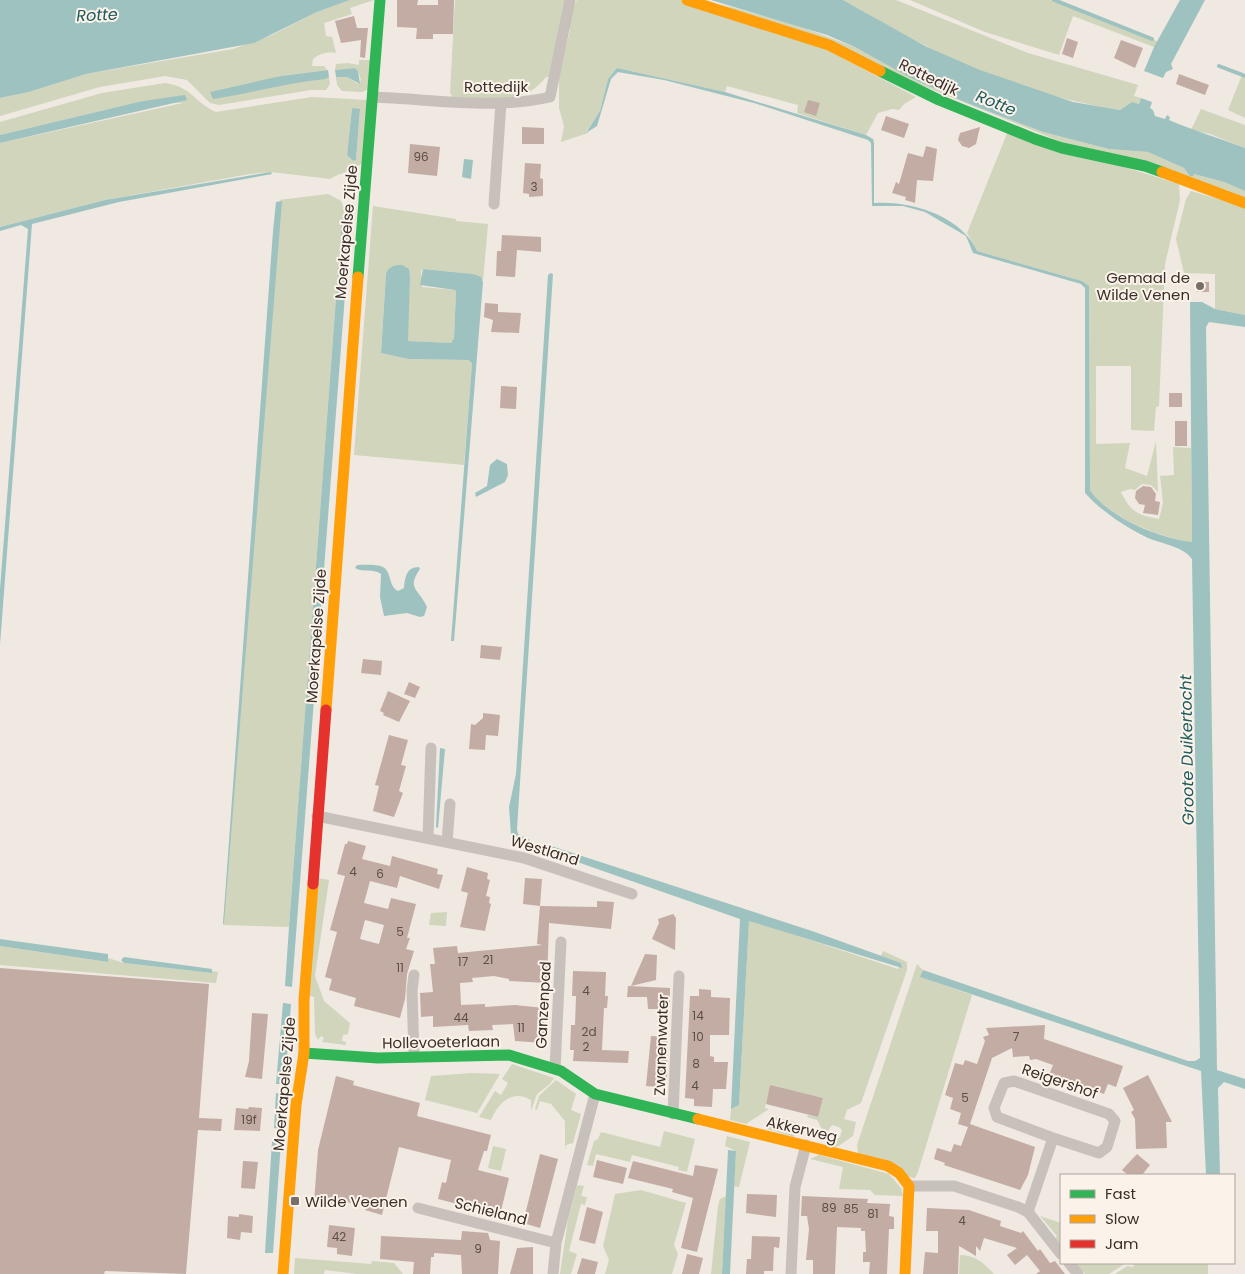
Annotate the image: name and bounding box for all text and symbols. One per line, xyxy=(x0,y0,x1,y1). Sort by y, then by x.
water label: Rotte xyxy=(76,3,118,27)
street label: Rottedijk xyxy=(896,53,963,101)
street label: Rottedijk xyxy=(464,76,528,97)
water label: Rotte xyxy=(972,85,1020,121)
house number: 96 xyxy=(413,148,429,165)
street label: Moerkapelse Zijde xyxy=(330,164,362,300)
house number: 3 xyxy=(530,178,538,195)
place label: Gemaal de Wilde Venen xyxy=(1097,267,1190,305)
marker: Gemaal de Wilde Venen xyxy=(1194,280,1206,292)
street label: Moerkapelse Zijde xyxy=(301,568,331,704)
water label: Groote Duikertocht xyxy=(1174,673,1200,826)
street label: Westland xyxy=(508,830,582,870)
house number: 4 xyxy=(349,863,357,880)
house number: 6 xyxy=(376,865,384,882)
house number: 5 xyxy=(396,923,404,940)
house number: 21 xyxy=(483,951,493,968)
house number: 17 xyxy=(458,953,469,970)
house number: 11 xyxy=(396,959,404,976)
street label: Ganzenpad xyxy=(530,961,556,1049)
house number: 4 xyxy=(582,982,590,999)
street label: Zwanenwater xyxy=(649,993,673,1096)
house number: 14 xyxy=(692,1007,704,1024)
house number: 44 xyxy=(453,1009,469,1026)
street label: Moerkapelse Zijde xyxy=(268,1016,300,1152)
house number: 11 xyxy=(517,1019,525,1036)
house number: 2d xyxy=(581,1023,597,1040)
house number: 10 xyxy=(692,1028,704,1045)
house number: 7 xyxy=(1013,1028,1020,1045)
street label: Hollevoeterlaan xyxy=(382,1030,500,1054)
house number: 2 xyxy=(583,1038,590,1055)
house number: 8 xyxy=(692,1055,700,1072)
street label: Reigershof xyxy=(1019,1058,1101,1104)
house number: 4 xyxy=(691,1077,699,1094)
house number: 5 xyxy=(961,1089,969,1106)
house number: 19f xyxy=(241,1111,257,1128)
street label: Akkerweg xyxy=(764,1111,840,1147)
legend xyxy=(1060,1174,1235,1264)
text: Fast xyxy=(1105,1183,1136,1204)
place label: Wilde Veenen xyxy=(305,1191,408,1212)
street label: Schieland xyxy=(453,1192,529,1230)
marker: Wilde Veenen xyxy=(289,1195,301,1207)
house number: 89 xyxy=(821,1199,837,1216)
house number: 85 xyxy=(843,1200,859,1217)
house number: 81 xyxy=(867,1205,879,1222)
text: Slow xyxy=(1105,1208,1140,1229)
house number: 4 xyxy=(958,1212,966,1229)
house number: 42 xyxy=(332,1228,346,1245)
text: Jam xyxy=(1105,1233,1139,1254)
house number: 9 xyxy=(474,1240,482,1257)

